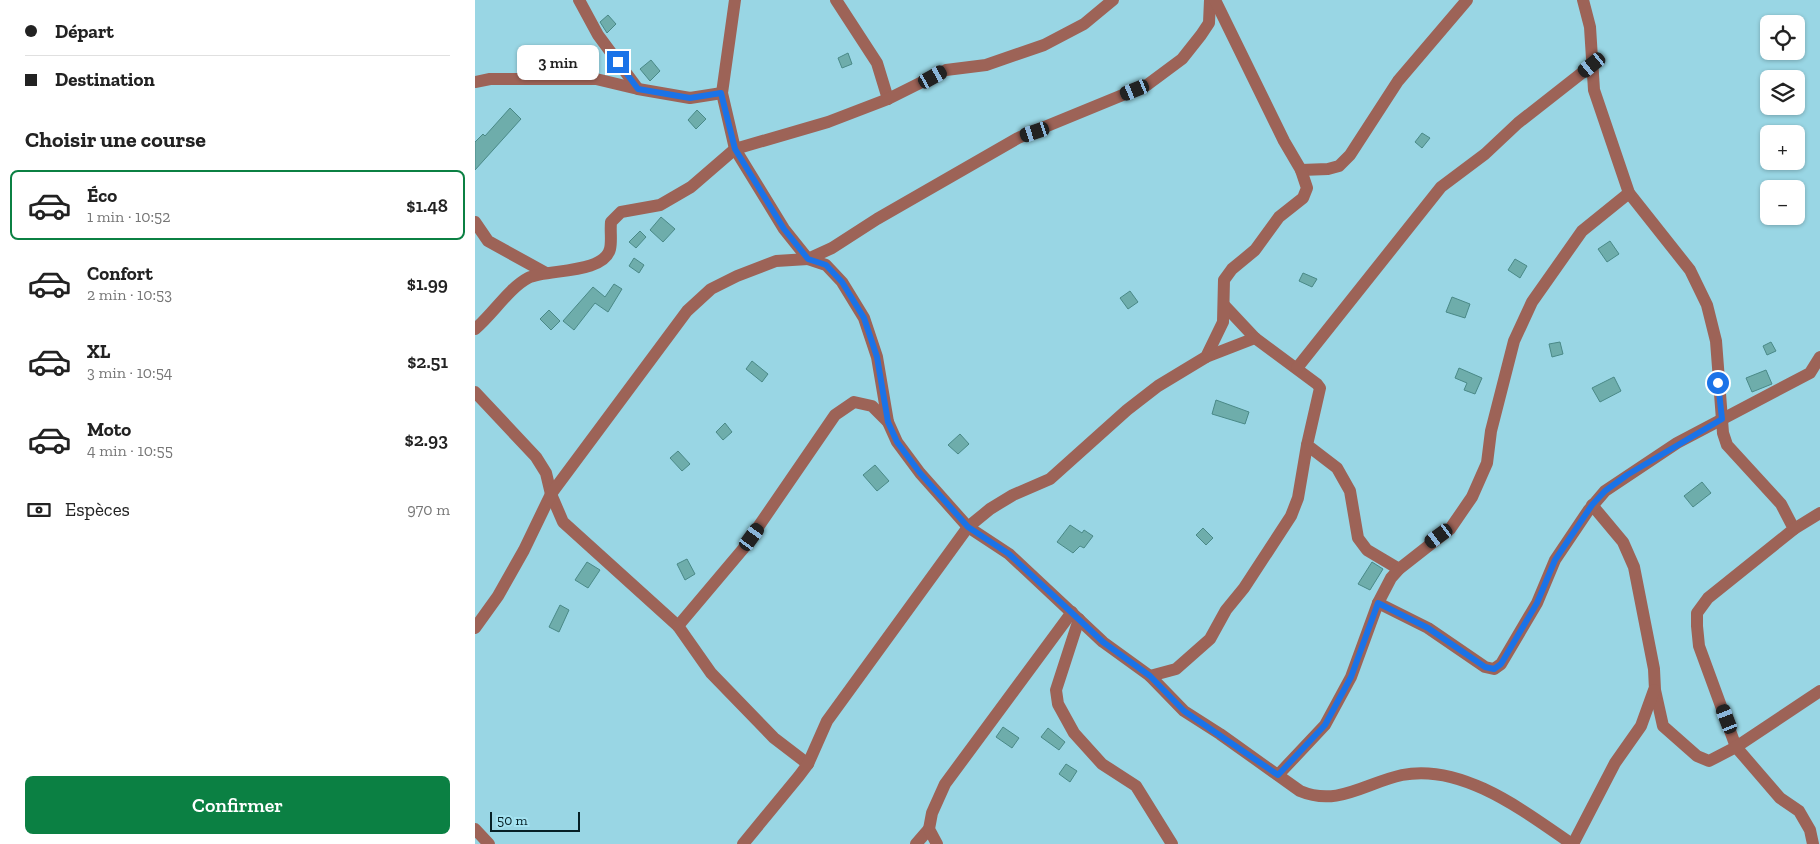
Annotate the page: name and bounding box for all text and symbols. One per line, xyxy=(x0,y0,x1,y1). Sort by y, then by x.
map controls xyxy=(1760,15,1805,225)
button: locate xyxy=(1760,15,1805,60)
text: Départ xyxy=(55,20,114,43)
callout: 3 min xyxy=(518,44,601,80)
car xyxy=(1575,50,1608,80)
route end xyxy=(607,51,629,73)
text: 3 min xyxy=(538,53,578,72)
car xyxy=(916,63,949,91)
text: Destination xyxy=(55,68,155,91)
button: layers xyxy=(1760,70,1805,115)
car xyxy=(1118,77,1151,103)
car xyxy=(1018,120,1051,144)
button: + xyxy=(1760,125,1805,170)
text: Choisir une course xyxy=(25,126,206,153)
button: − xyxy=(1760,180,1805,225)
icon: car xyxy=(27,183,72,228)
text: Éco xyxy=(87,184,117,207)
text: $1.48 xyxy=(406,194,448,217)
text: 1 min · 10:52 xyxy=(87,207,170,226)
icon: car xyxy=(27,261,72,306)
text: Confort xyxy=(87,262,153,285)
text: $1.99 xyxy=(407,272,448,295)
text: 2 min · 10:53 xyxy=(87,285,172,304)
icon: car xyxy=(27,339,72,384)
text: XL xyxy=(87,340,110,363)
text: $2.51 xyxy=(407,350,448,373)
text: 3 min · 10:54 xyxy=(87,363,172,382)
route start xyxy=(1707,372,1729,394)
icon: car xyxy=(27,417,72,462)
text: Moto xyxy=(87,418,131,441)
text: $2.93 xyxy=(405,428,448,451)
text: 4 min · 10:55 xyxy=(87,441,173,460)
icon: cash xyxy=(25,496,53,524)
text: Espèces xyxy=(65,498,130,521)
text: 970 m xyxy=(407,500,450,519)
car xyxy=(737,520,766,554)
car xyxy=(1422,521,1455,551)
car xyxy=(1714,702,1739,736)
button: Confirmer xyxy=(25,776,450,834)
scale bar xyxy=(490,809,580,832)
text: 50 m xyxy=(497,812,528,829)

